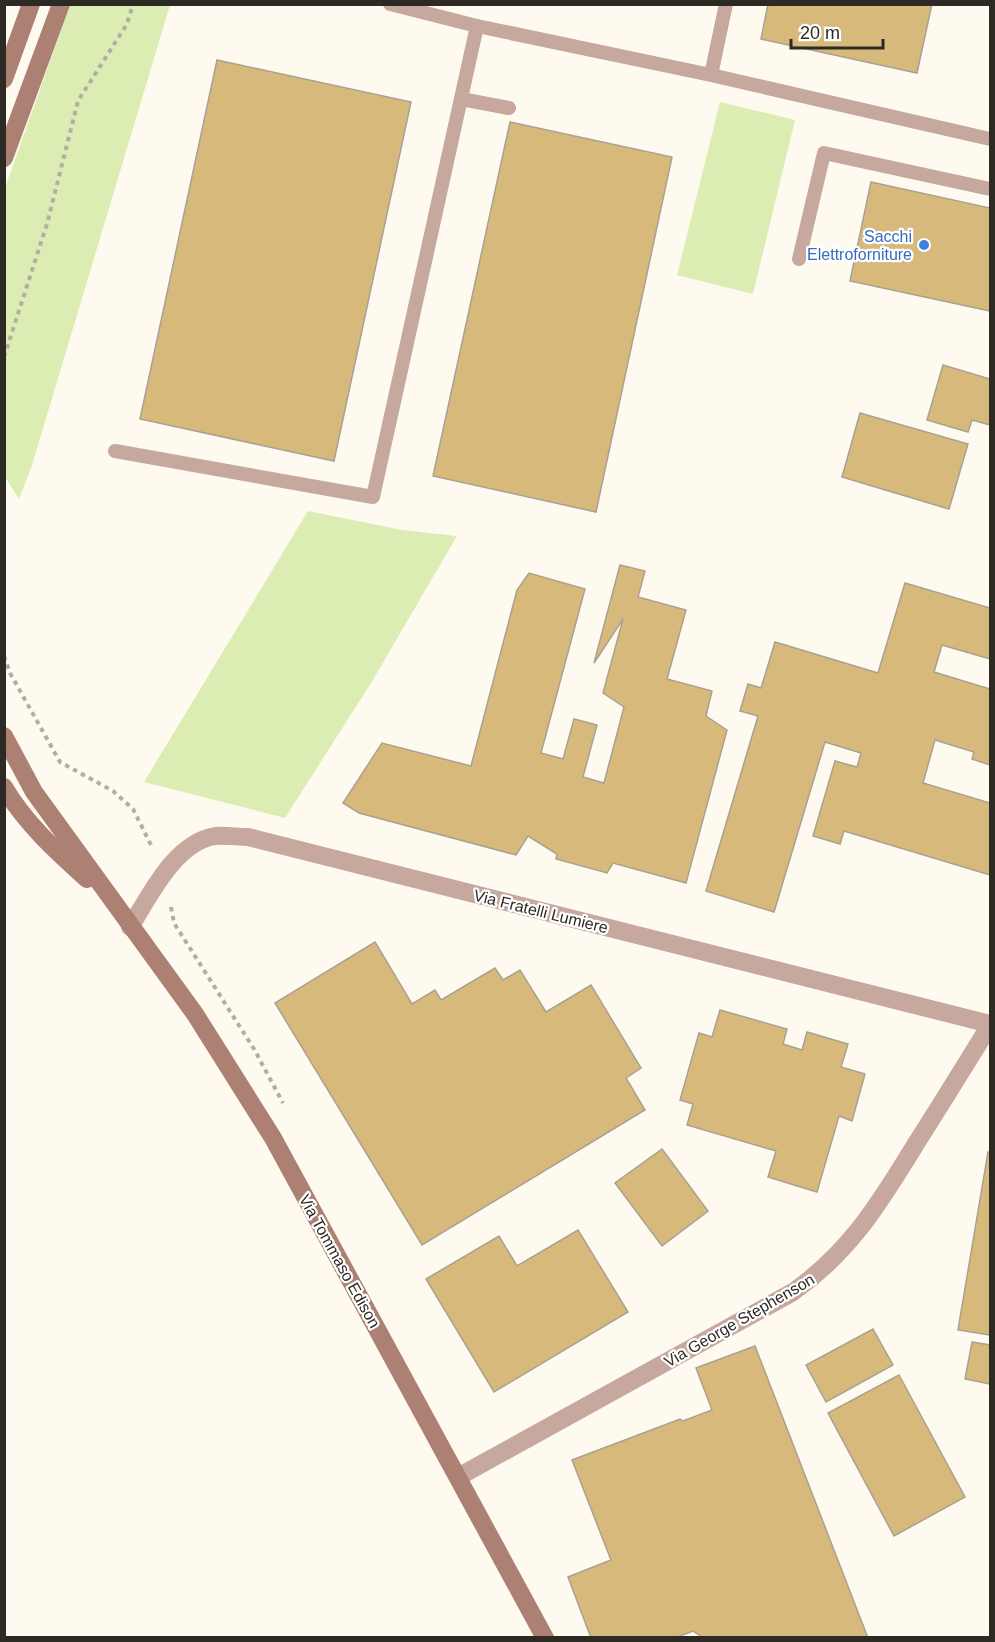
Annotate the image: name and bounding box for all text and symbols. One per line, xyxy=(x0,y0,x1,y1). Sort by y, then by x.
scale bar xyxy=(791,12,882,50)
text: 20 m xyxy=(800,23,840,43)
place label: Sacchi Elettroforniture xyxy=(807,228,912,263)
marker: Sacchi Elettroforniture xyxy=(917,238,931,252)
street label: Via Fratelli Lumiere xyxy=(472,887,610,936)
street label: Via Tommaso Edison xyxy=(296,1192,383,1331)
street label: Via George Stephenson xyxy=(661,1270,817,1370)

